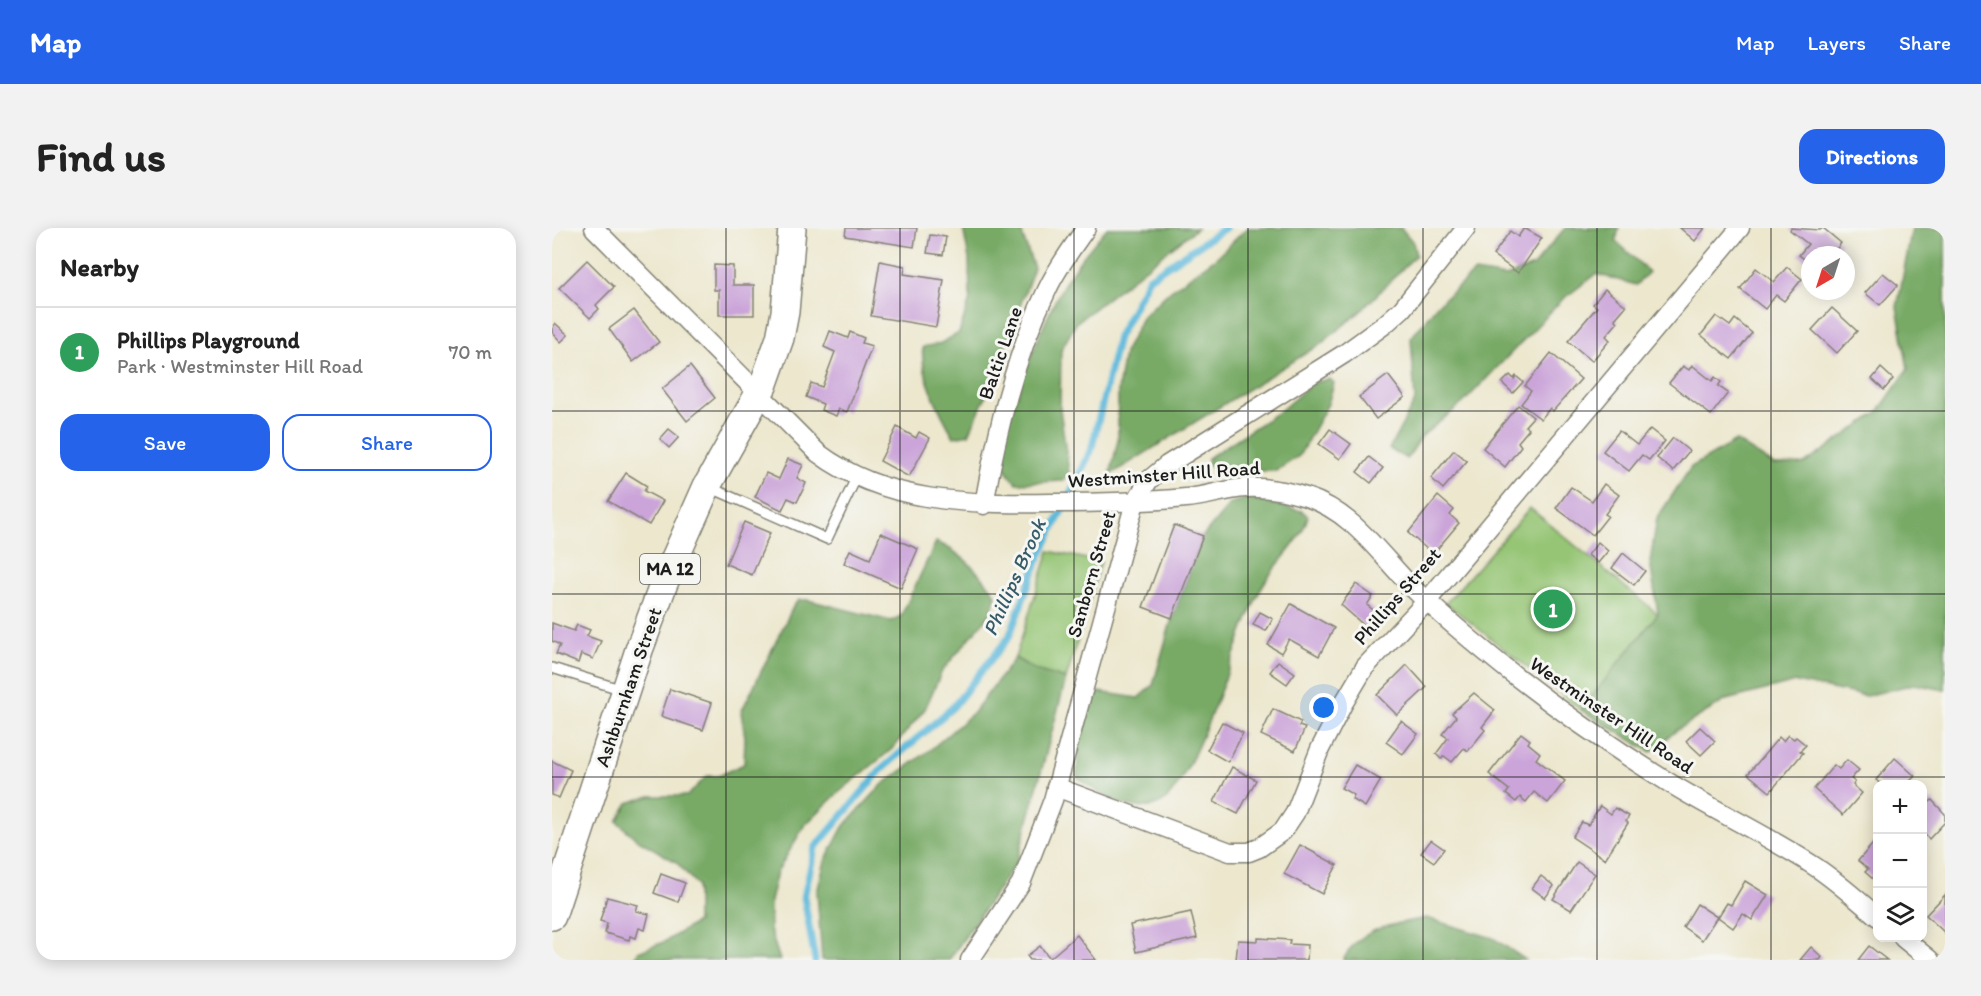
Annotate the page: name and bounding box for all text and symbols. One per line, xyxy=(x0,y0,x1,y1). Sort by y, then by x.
text: Map xyxy=(30,25,81,59)
text: Map xyxy=(1736,30,1775,55)
text: Layers xyxy=(1808,30,1866,55)
text: Share xyxy=(1899,30,1951,55)
button: Directions xyxy=(1799,129,1945,184)
text: Find us xyxy=(36,131,166,182)
north arrow xyxy=(1801,246,1855,300)
text: Nearby xyxy=(60,251,139,283)
street label: Baltic Lane xyxy=(973,303,1027,403)
text: Phillips Playground xyxy=(117,327,299,354)
text: 1 xyxy=(75,340,84,364)
text: 70 m xyxy=(448,340,492,364)
text: Park · Westminster Hill Road xyxy=(117,354,363,378)
button: Save xyxy=(60,414,270,471)
button: Share xyxy=(282,414,492,471)
street label: Westminster Hill Road xyxy=(1067,455,1261,493)
street label: Sanborn Street xyxy=(1061,508,1121,640)
water label: Phillips Brook xyxy=(977,514,1051,639)
street label: Phillips Street xyxy=(1348,542,1446,650)
road number: MA 12 xyxy=(640,554,700,584)
pin: 1 xyxy=(1534,586,1572,632)
street label: Ashburnham Street xyxy=(589,604,667,770)
street label: Westminster Hill Road xyxy=(1525,651,1699,779)
your location xyxy=(1309,693,1338,722)
map controls xyxy=(1873,780,1927,942)
button: + xyxy=(1873,780,1927,834)
button: − xyxy=(1873,834,1927,888)
button: layers xyxy=(1873,888,1927,942)

